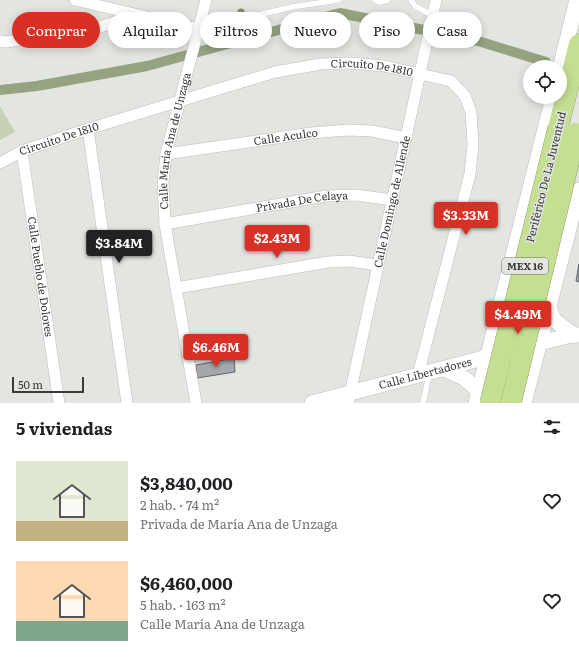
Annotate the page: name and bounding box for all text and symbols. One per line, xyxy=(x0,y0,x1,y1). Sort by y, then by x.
chip: Comprar xyxy=(12,12,100,48)
chip: Alquilar xyxy=(108,12,192,48)
chip: Filtros xyxy=(200,12,272,48)
chip: Nuevo xyxy=(280,12,351,48)
chip: Piso xyxy=(359,12,415,48)
chip: Casa xyxy=(423,12,482,48)
street label: Circuito De 1810 xyxy=(330,54,415,79)
map controls xyxy=(523,60,567,104)
button: locate xyxy=(523,60,567,104)
street label: Calle María Ana de Unzaga xyxy=(154,70,194,210)
street label: Periférico De La Juventud xyxy=(521,109,569,244)
street label: Circuito De 1810 xyxy=(17,117,100,158)
street label: Calle Aculco xyxy=(252,123,318,148)
street label: Calle Domingo de Allende xyxy=(369,134,413,269)
street label: Privada De Celaya xyxy=(255,186,348,215)
pin: $3.33M xyxy=(433,202,499,236)
text: $3.33M xyxy=(443,205,489,224)
street label: Calle Pueblo de Dolores xyxy=(25,215,58,338)
pin: $2.43M xyxy=(244,225,310,259)
text: $2.43M xyxy=(254,228,300,247)
pin: $3.84M xyxy=(86,230,152,264)
text: $3.84M xyxy=(95,233,143,252)
road number: MEX 16 xyxy=(502,258,548,274)
pin: $4.49M xyxy=(485,301,551,335)
text: $4.49M xyxy=(494,304,542,323)
pin: $6.46M xyxy=(183,334,249,368)
text: $6.46M xyxy=(192,337,240,356)
street label: Calle Libertadores xyxy=(377,352,473,392)
scale bar xyxy=(12,375,84,394)
text: 50 m xyxy=(18,376,43,392)
text: 5 viviendas xyxy=(16,415,112,440)
icon: filters xyxy=(541,416,563,438)
text: $3,840,000 xyxy=(140,470,233,495)
icon: home xyxy=(48,477,96,525)
icon: heart xyxy=(541,490,563,512)
text: 2 hab. · 74 m² xyxy=(140,495,219,514)
text: Privada de María Ana de Unzaga xyxy=(140,514,338,533)
text: $6,460,000 xyxy=(140,570,233,595)
icon: home xyxy=(48,577,96,625)
icon: heart xyxy=(541,590,563,612)
text: 5 hab. · 163 m² xyxy=(140,595,226,614)
text: Calle María Ana de Unzaga xyxy=(140,614,305,633)

